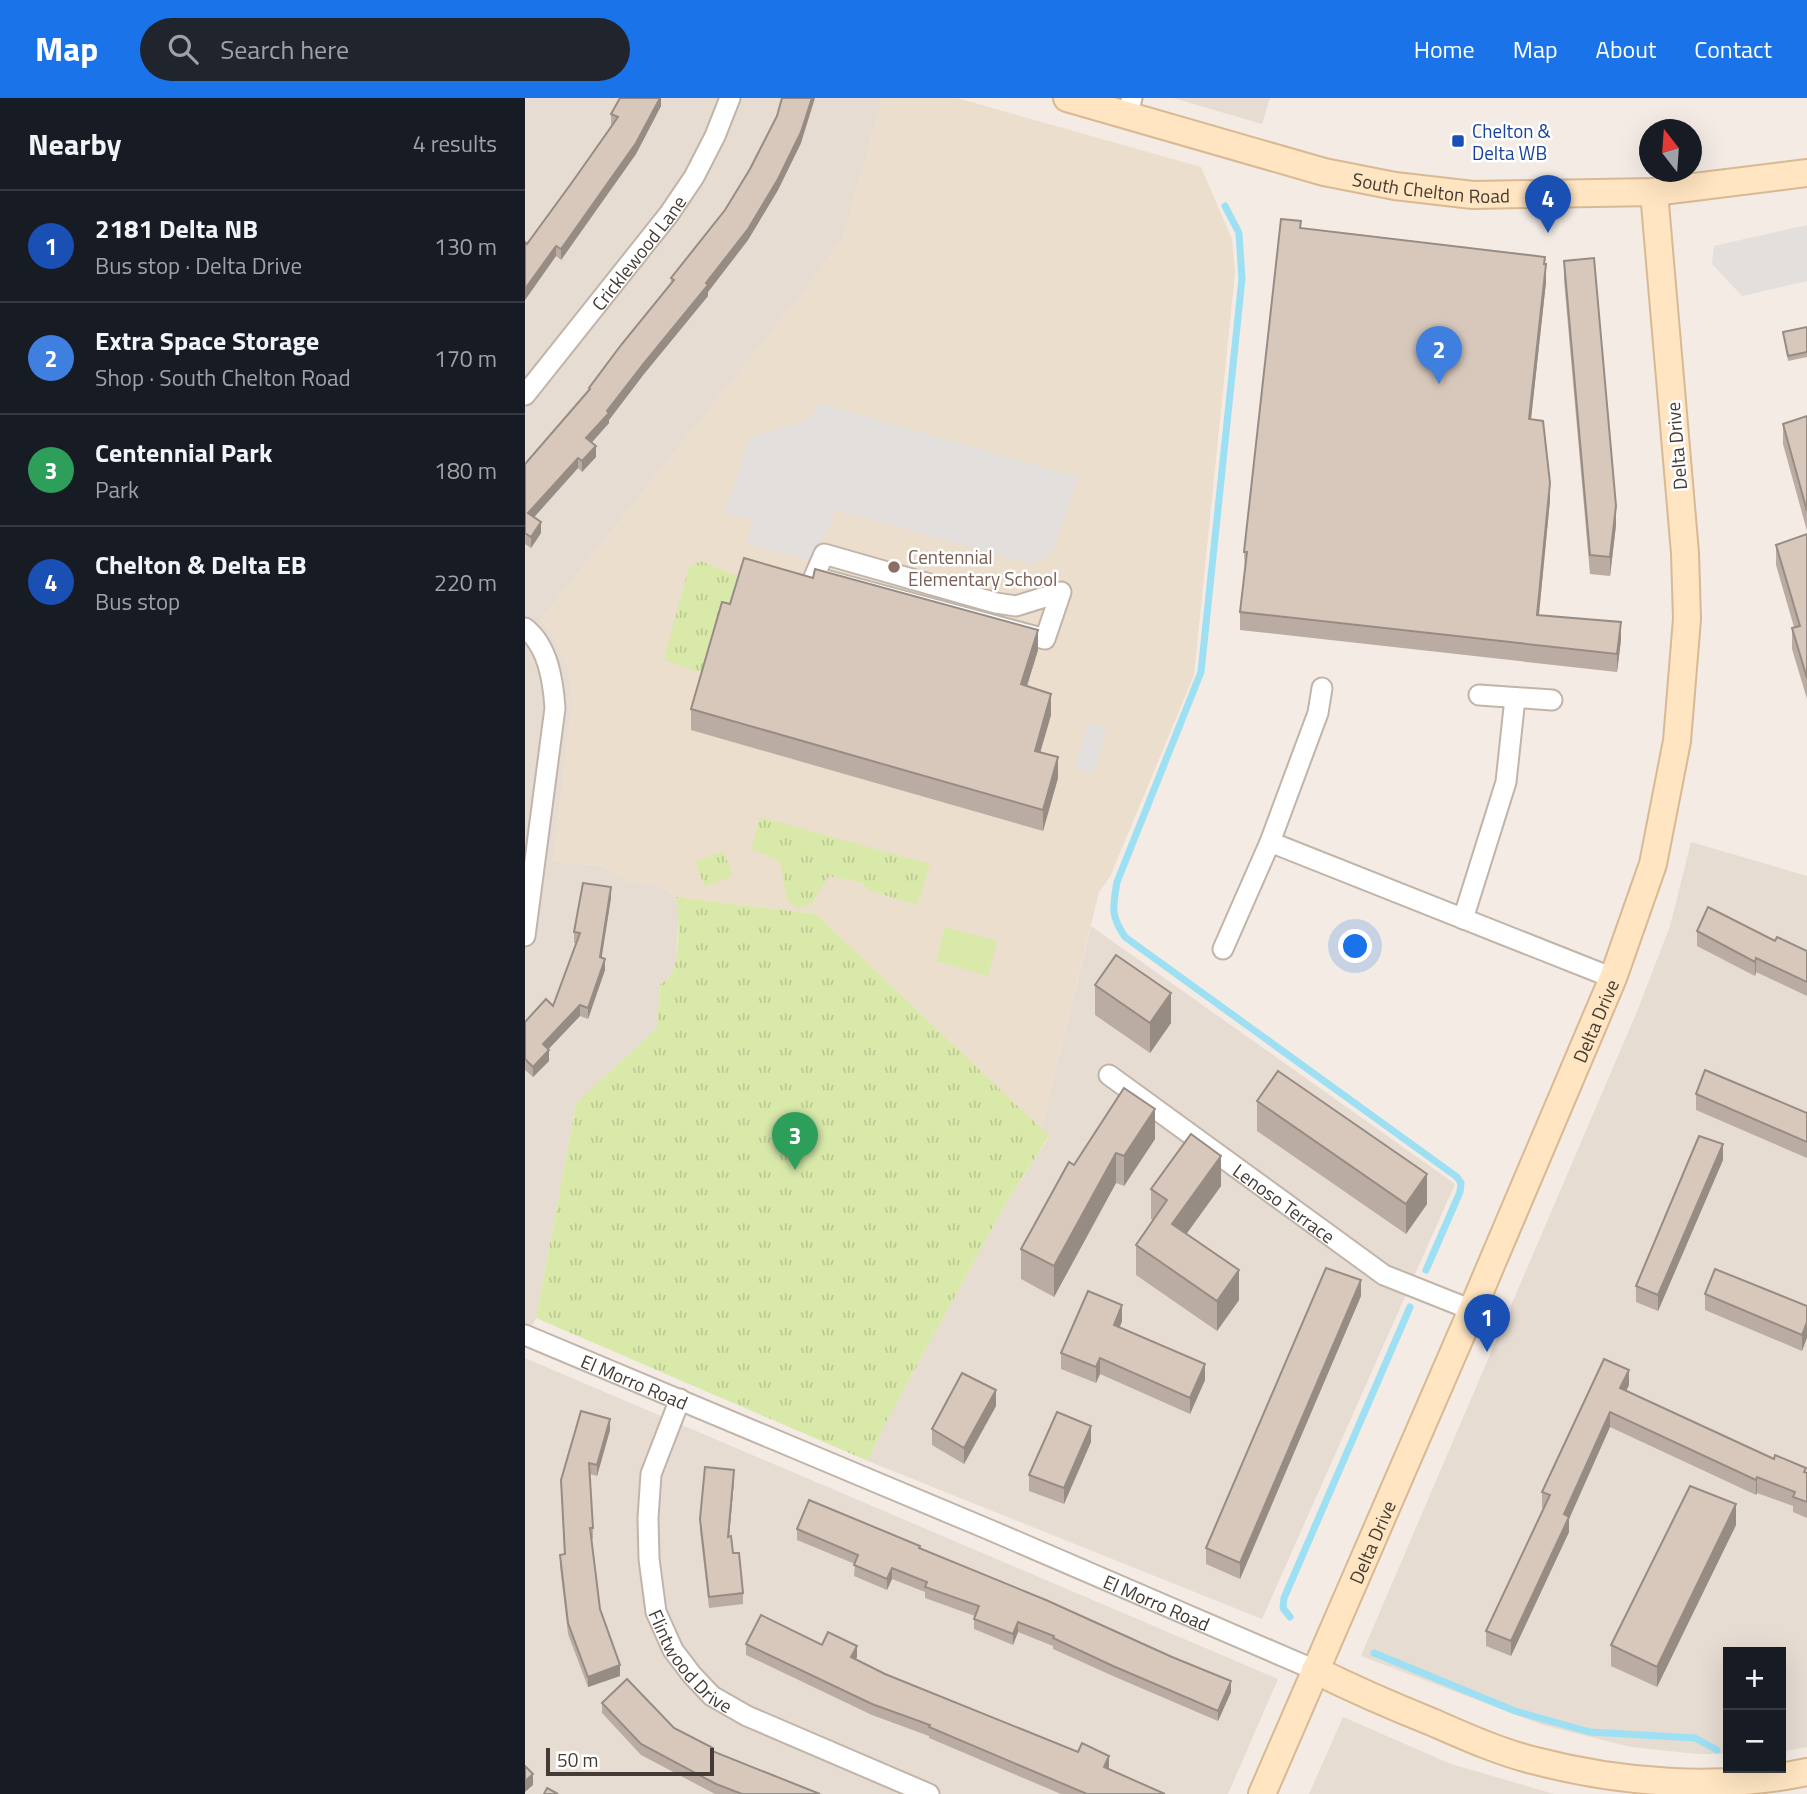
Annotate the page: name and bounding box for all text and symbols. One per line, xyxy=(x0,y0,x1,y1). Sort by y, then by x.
search box xyxy=(140,18,630,81)
text: Map xyxy=(35,24,98,74)
icon: search xyxy=(164,30,202,68)
text: Search here xyxy=(220,30,349,69)
text: Home xyxy=(1414,31,1475,67)
text: Map xyxy=(1513,31,1558,67)
text: About xyxy=(1596,31,1656,67)
text: Contact xyxy=(1694,31,1772,67)
place label: Chelton & Delta WB xyxy=(1472,116,1551,167)
north arrow xyxy=(1639,119,1702,182)
text: Nearby xyxy=(28,121,121,167)
text: 4 results xyxy=(413,126,497,161)
marker: Chelton & Delta WB xyxy=(1450,133,1466,149)
street label: South Chelton Road xyxy=(1350,163,1510,210)
pin: 4 xyxy=(1525,175,1571,233)
street label: Cricklewood Lane xyxy=(584,189,692,316)
text: 2181 Delta NB xyxy=(95,209,258,248)
text: 1 xyxy=(45,229,57,264)
text: 130 m xyxy=(434,229,497,264)
text: Bus stop · Delta Drive xyxy=(95,248,302,283)
text: Extra Space Storage xyxy=(95,321,319,360)
pin: 2 xyxy=(1416,326,1462,384)
text: 2 xyxy=(45,341,57,376)
text: 170 m xyxy=(434,341,497,376)
text: Shop · South Chelton Road xyxy=(95,360,351,395)
street label: Delta Drive xyxy=(1658,401,1694,491)
text: Centennial Park xyxy=(95,433,272,472)
text: 3 xyxy=(45,453,57,488)
text: 180 m xyxy=(434,453,497,488)
text: Park xyxy=(95,472,139,507)
place label: Centennial Elementary School xyxy=(908,542,1057,593)
text: Chelton & Delta EB xyxy=(95,545,307,584)
marker: Centennial Elementary School xyxy=(886,559,902,575)
text: 4 xyxy=(45,565,57,600)
text: 220 m xyxy=(434,565,497,600)
text: Bus stop xyxy=(95,584,180,619)
your location xyxy=(1338,929,1372,963)
street label: Delta Drive xyxy=(1564,974,1625,1067)
pin: 3 xyxy=(772,1112,818,1170)
street label: Lenoso Terrace xyxy=(1227,1156,1342,1250)
pin: 1 xyxy=(1464,1294,1510,1352)
street label: El Morro Road xyxy=(577,1346,693,1416)
street label: Delta Drive xyxy=(1341,1495,1402,1588)
street label: El Morro Road xyxy=(1099,1566,1215,1638)
street label: Flintwood Drive xyxy=(642,1604,738,1719)
map controls xyxy=(1723,1647,1786,1773)
button: + xyxy=(1723,1647,1786,1710)
button: − xyxy=(1723,1710,1786,1773)
scale bar xyxy=(546,1745,714,1777)
text: 50 m xyxy=(557,1745,598,1774)

